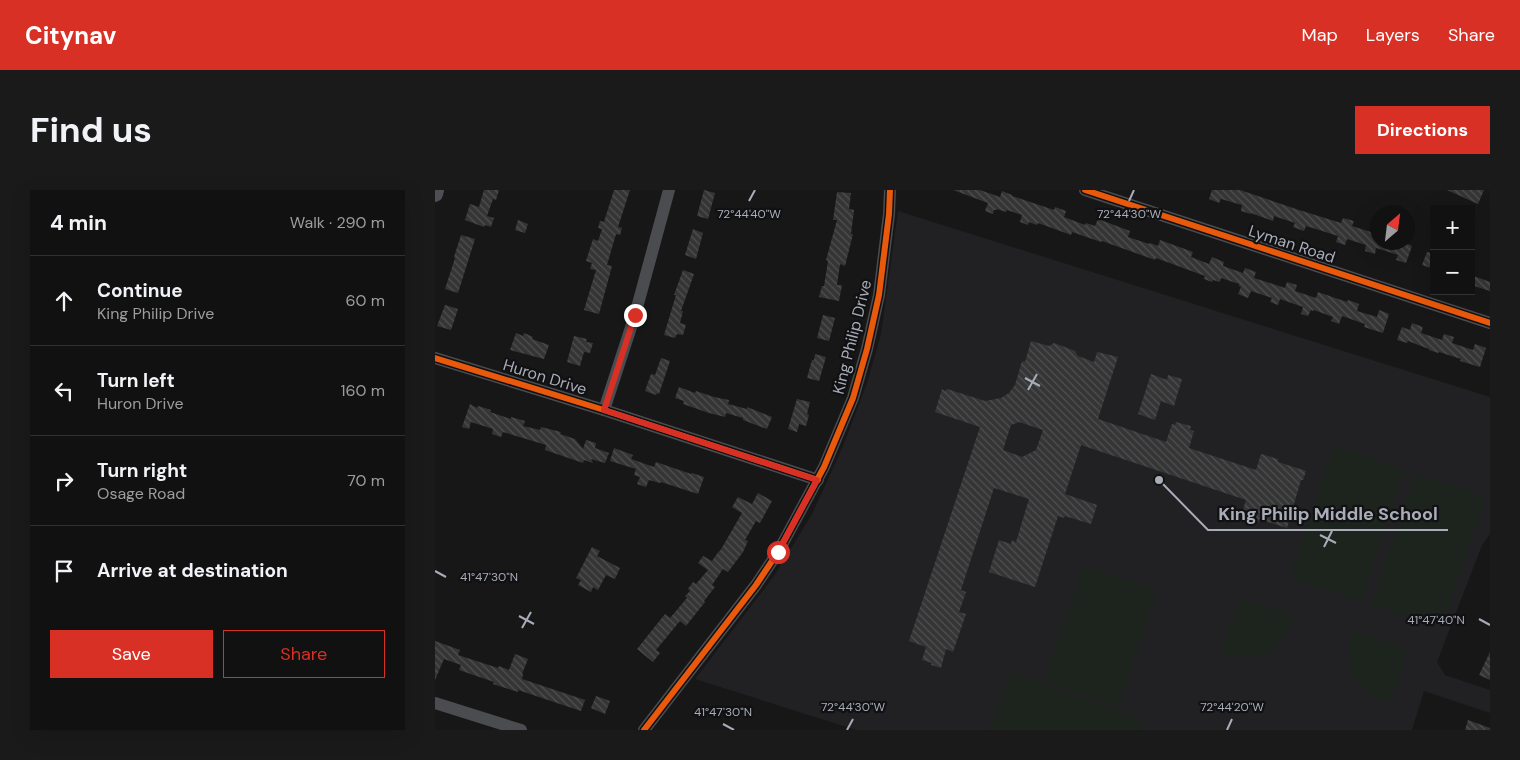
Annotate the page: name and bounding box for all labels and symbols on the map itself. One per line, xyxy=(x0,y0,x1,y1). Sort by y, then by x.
north arrow xyxy=(1370,205,1415,250)
text: 72°44'40"W xyxy=(717,206,781,222)
text: 72°44'30"W xyxy=(1097,206,1161,222)
street label: Lyman Road xyxy=(1246,220,1338,268)
street label: King Philip Drive xyxy=(828,277,876,397)
route end xyxy=(624,304,647,327)
street label: Huron Drive xyxy=(501,354,589,400)
callout: King Philip Middle School xyxy=(1208,497,1448,530)
text: King Philip Middle School xyxy=(1218,502,1438,526)
route start xyxy=(767,541,790,564)
text: 41°47'30"N xyxy=(460,569,518,585)
text: 41°47'40"N xyxy=(1407,612,1465,628)
text: 72°44'30"W xyxy=(821,699,885,715)
text: 72°44'20"W xyxy=(1200,699,1264,715)
text: 41°47'30"N xyxy=(694,704,752,720)

